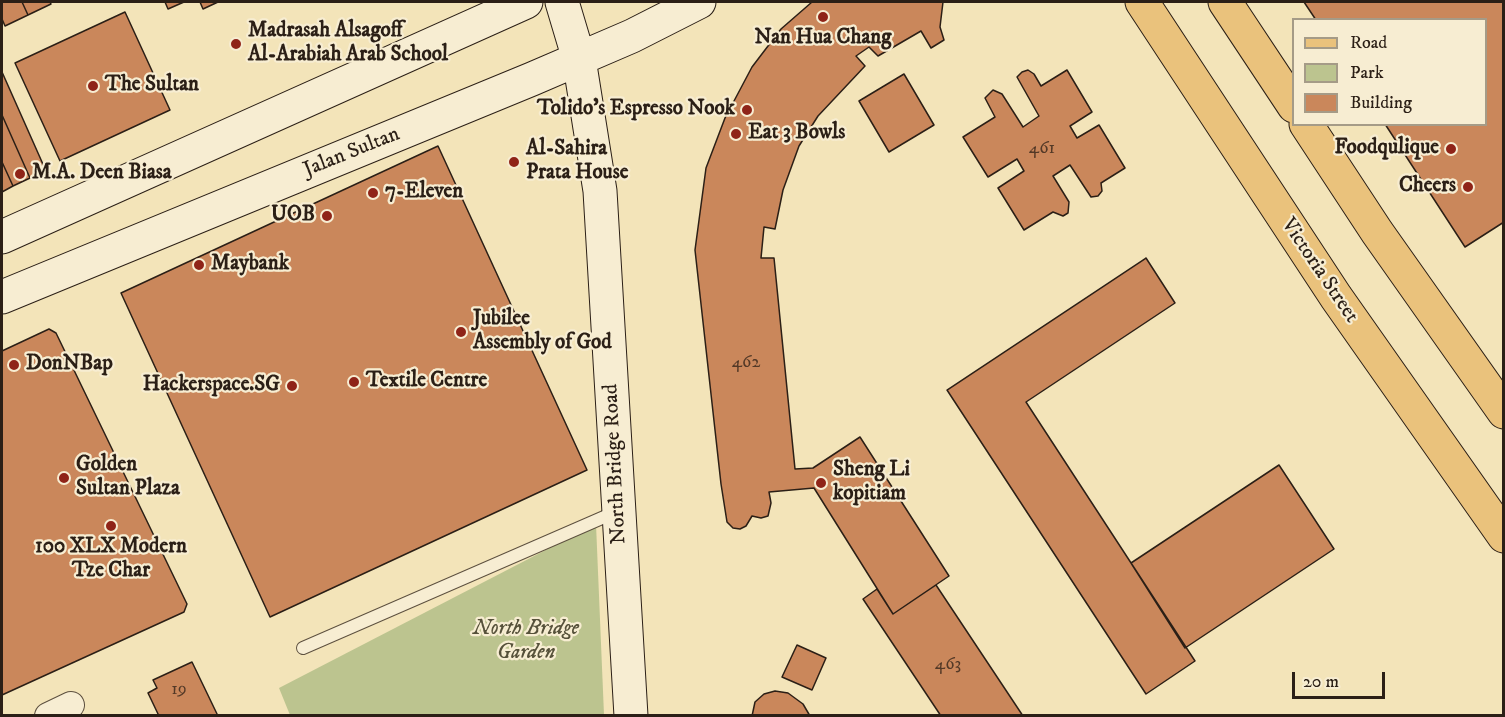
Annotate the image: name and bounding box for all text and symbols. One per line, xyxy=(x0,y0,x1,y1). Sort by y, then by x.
marker: Nan Hua Chang xyxy=(816,10,830,24)
legend xyxy=(1292,18,1487,126)
place label: Madrasah Alsagoff Al-Arabiah Arab School xyxy=(248,19,448,69)
place label: Nan Hua Chang xyxy=(754,26,892,52)
text: Road xyxy=(1350,32,1387,54)
marker: Madrasah Alsagoff Al-Arabiah Arab School xyxy=(229,37,243,51)
text: Park xyxy=(1350,62,1384,84)
place label: The Sultan xyxy=(105,73,199,99)
marker: The Sultan xyxy=(86,79,100,93)
text: Building xyxy=(1350,92,1412,114)
place label: Tolido's Espresso Nook xyxy=(537,97,735,123)
marker: Tolido's Espresso Nook xyxy=(740,103,754,117)
place label: Eat 3 Bowls xyxy=(748,121,845,147)
street label: Jalan Sultan xyxy=(300,122,404,184)
marker: Eat 3 Bowls xyxy=(729,127,743,141)
place label: Foodqulique xyxy=(1334,136,1439,162)
place label: Al-Sahira Prata House xyxy=(526,137,628,187)
house number: 461 xyxy=(1029,138,1055,160)
marker: Foodqulique xyxy=(1444,142,1458,156)
marker: Al-Sahira Prata House xyxy=(507,155,521,169)
place label: M.A. Deen Biasa xyxy=(32,161,172,187)
marker: M.A. Deen Biasa xyxy=(13,167,27,181)
place label: Cheers xyxy=(1399,174,1456,200)
place label: 7-Eleven xyxy=(385,180,463,206)
marker: Cheers xyxy=(1461,180,1475,194)
marker: 7-Eleven xyxy=(366,186,380,200)
place label: UOB xyxy=(271,203,315,229)
marker: UOB xyxy=(320,209,334,223)
street label: Victoria Street xyxy=(1275,214,1363,328)
place label: Maybank xyxy=(211,252,289,278)
marker: Maybank xyxy=(192,258,206,272)
place label: Jubilee Assembly of God xyxy=(473,307,612,357)
marker: Jubilee Assembly of God xyxy=(454,325,468,339)
place label: DonNBap xyxy=(26,352,113,378)
house number: 462 xyxy=(732,352,760,374)
marker: DonNBap xyxy=(7,358,21,372)
place label: Textile Centre xyxy=(366,369,487,395)
place label: Hackerspace.SG xyxy=(143,373,280,399)
marker: Textile Centre xyxy=(347,375,361,389)
marker: Hackerspace.SG xyxy=(285,379,299,393)
street label: North Bridge Road xyxy=(599,383,633,545)
place label: Golden Sultan Plaza xyxy=(76,453,180,503)
place label: Sheng Li kopitiam xyxy=(833,458,910,508)
marker: Golden Sultan Plaza xyxy=(57,471,71,485)
marker: Sheng Li kopitiam xyxy=(814,476,828,490)
marker: 100 XLX Modern Tze Char xyxy=(104,519,118,533)
place label: 100 XLX Modern Tze Char xyxy=(35,535,187,585)
park label: North Bridge Garden xyxy=(473,617,579,667)
house number: 463 xyxy=(935,654,961,676)
scale bar xyxy=(1295,660,1388,698)
text: 20 m xyxy=(1303,671,1339,693)
house number: 19 xyxy=(171,679,187,701)

